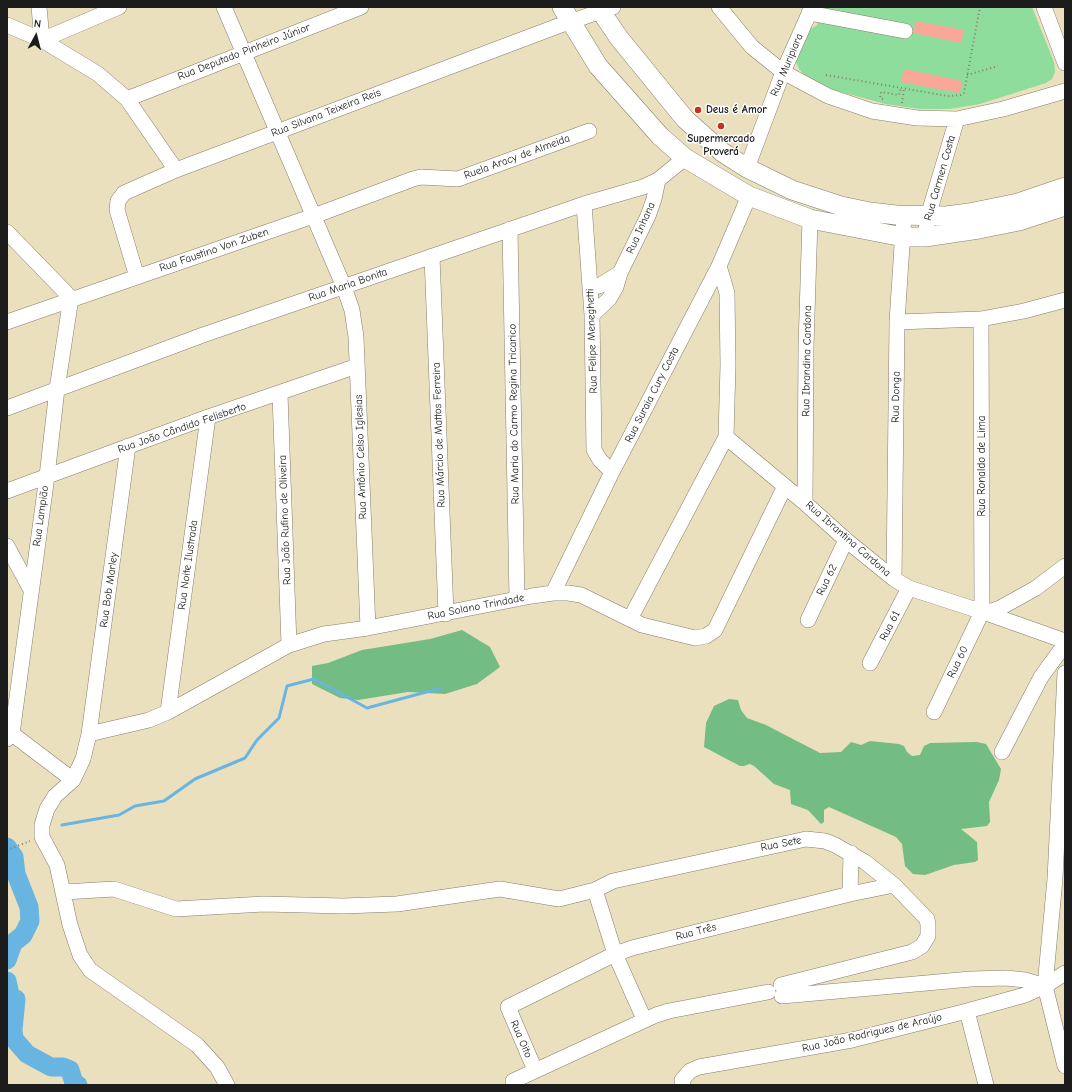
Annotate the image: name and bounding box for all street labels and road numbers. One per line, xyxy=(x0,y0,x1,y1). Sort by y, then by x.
street label: Rua Deputado Pinheiro Júnior xyxy=(176,21,312,83)
street label: Rua Muripiara xyxy=(768,32,806,98)
street label: Rua Silvana Teixeira Reis xyxy=(269,86,383,140)
street label: Ruela Aracy de Almeida xyxy=(462,132,572,182)
street label: Rua Carmen Costa xyxy=(921,134,959,222)
street label: Rua Inhana xyxy=(624,200,658,256)
street label: Rua Faustino Von Zuben xyxy=(158,225,270,275)
street label: Rua Maria Bonita xyxy=(307,265,389,305)
street label: Rua Felipe Meneghetti xyxy=(584,288,600,394)
street label: Rua Ibrandina Cardona xyxy=(799,305,815,417)
street label: Rua Maria do Carmo Regina Tricarico xyxy=(506,324,522,504)
street label: Rua Suraia Cury Costa xyxy=(622,345,682,445)
street label: Rua Márcio de Mattos Ferreira xyxy=(430,362,448,508)
street label: Rua Donga xyxy=(889,371,903,423)
street label: Rua Antônio Celso Iglesias xyxy=(352,394,370,520)
street label: Rua João Cândido Felisberto xyxy=(116,400,248,456)
street label: Rua Ronaldo de Lima xyxy=(975,415,989,517)
street label: Rua João Rufino de Oliveira xyxy=(276,455,294,585)
street label: Rua Lampião xyxy=(30,485,52,547)
street label: Rua Ibrantina Cardona xyxy=(803,498,893,580)
street label: Rua Noite Ilustrada xyxy=(175,519,201,611)
street label: Rua Bob Marley xyxy=(97,552,121,628)
street label: Rua 62 xyxy=(814,562,840,598)
street label: Rua Solano Trindade xyxy=(426,591,526,623)
street label: Rua 61 xyxy=(877,609,903,643)
street label: Rua 60 xyxy=(945,644,971,680)
street label: Rua Sete xyxy=(759,834,803,854)
street label: Rua Três xyxy=(674,921,718,943)
street label: Rua João Rodrigues de Araújo xyxy=(801,1010,943,1056)
street label: Rua Oito xyxy=(507,1018,535,1060)

